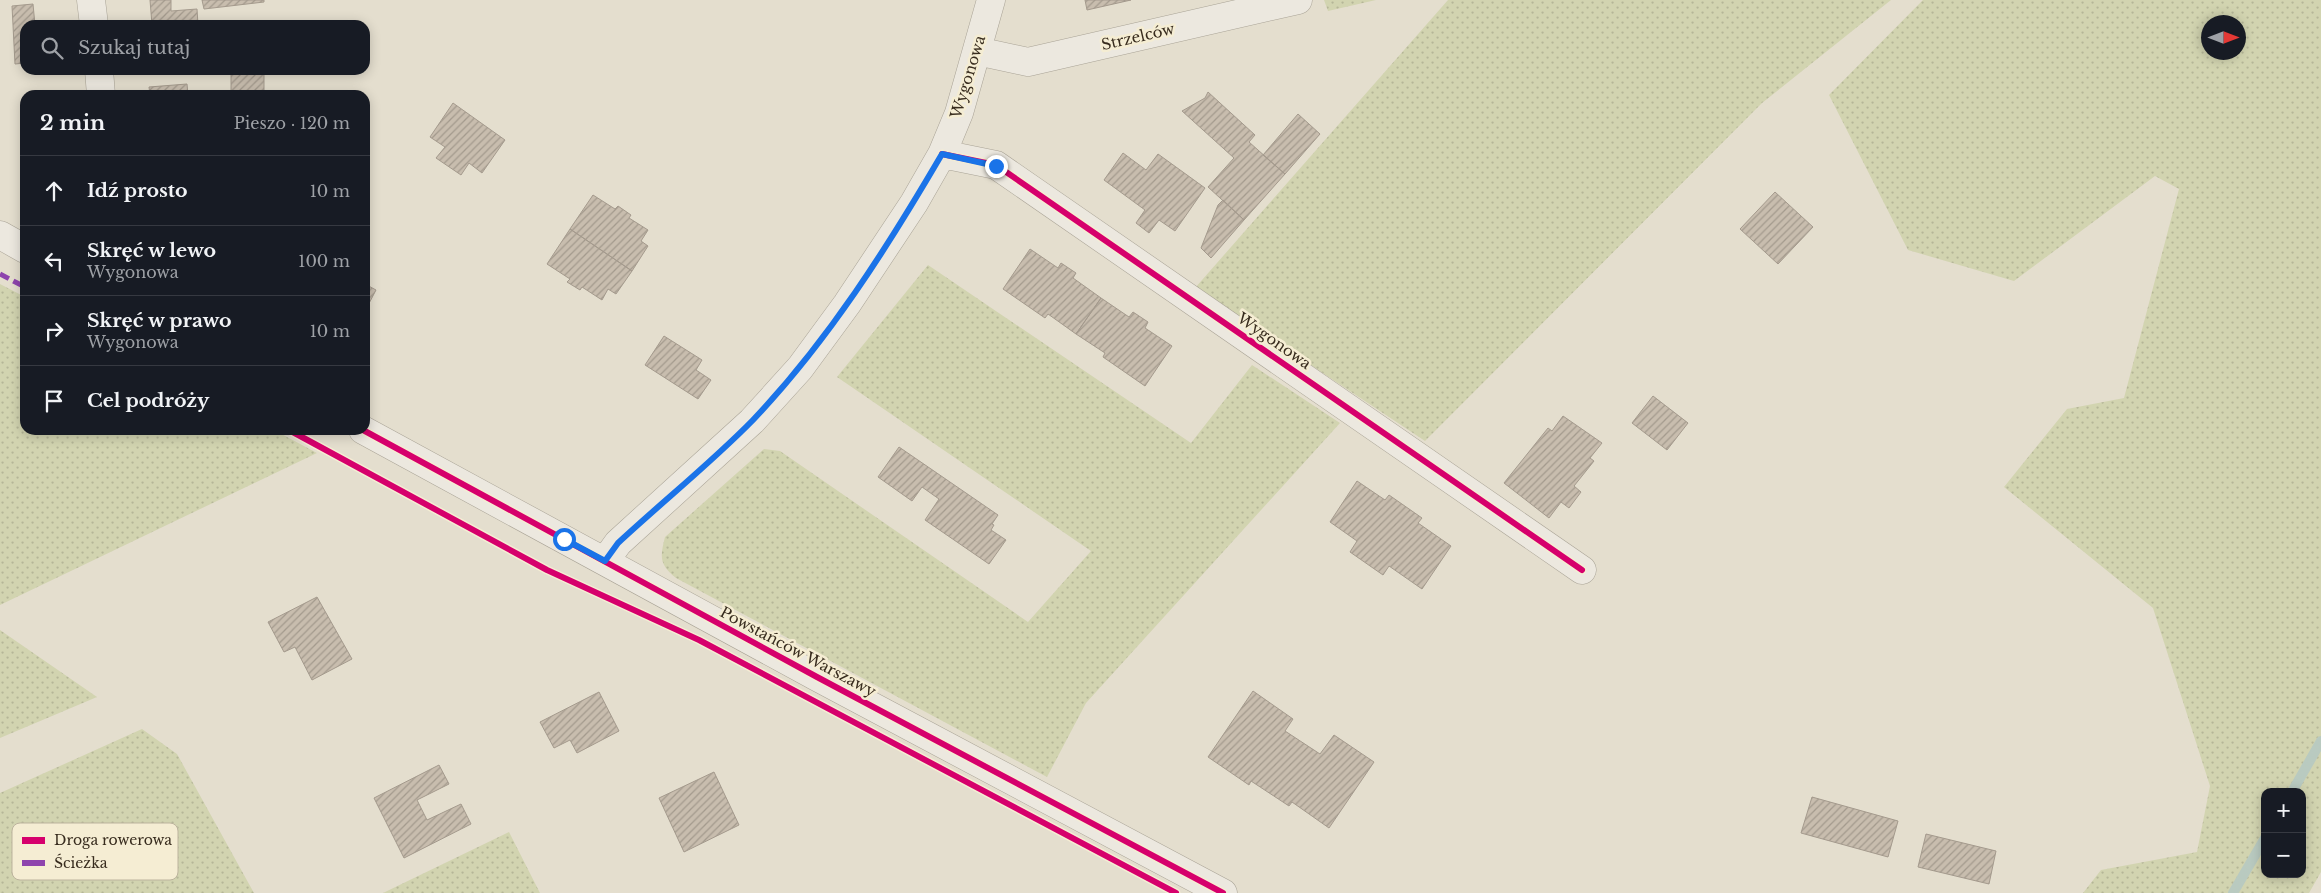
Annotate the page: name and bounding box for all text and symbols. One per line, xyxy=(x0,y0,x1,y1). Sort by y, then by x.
north arrow xyxy=(2201,15,2246,60)
street label: Strzelców xyxy=(1099,19,1177,54)
search box xyxy=(20,20,370,75)
street label: Wygonowa xyxy=(946,32,989,122)
icon: search xyxy=(38,34,66,62)
text: Szukaj tutaj xyxy=(78,36,190,59)
text: 2 min xyxy=(40,110,105,136)
text: Pieszo · 120 m xyxy=(234,113,350,133)
route end xyxy=(985,155,1008,178)
icon: ahead xyxy=(40,177,68,205)
text: Idź prosto xyxy=(87,179,188,202)
text: 10 m xyxy=(310,181,350,201)
text: Skręć w lewo xyxy=(87,239,216,262)
icon: left xyxy=(40,247,68,275)
text: 100 m xyxy=(298,251,350,271)
text: Wygonowa xyxy=(87,262,179,282)
street label: Wygonowa xyxy=(1233,308,1316,373)
text: Skręć w prawo xyxy=(87,309,232,332)
icon: right xyxy=(40,317,68,345)
text: 10 m xyxy=(310,321,350,341)
text: Wygonowa xyxy=(87,332,179,352)
icon: arrive xyxy=(40,387,68,415)
text: Cel podróży xyxy=(87,389,209,412)
route start xyxy=(553,528,576,551)
street label: Powstańców Warszawy xyxy=(717,602,880,701)
map controls xyxy=(2261,788,2306,878)
button: + xyxy=(2261,788,2306,833)
legend xyxy=(12,823,178,880)
text: Droga rowerowa xyxy=(54,831,172,849)
button: − xyxy=(2261,833,2306,878)
text: Ścieżka xyxy=(54,853,108,872)

